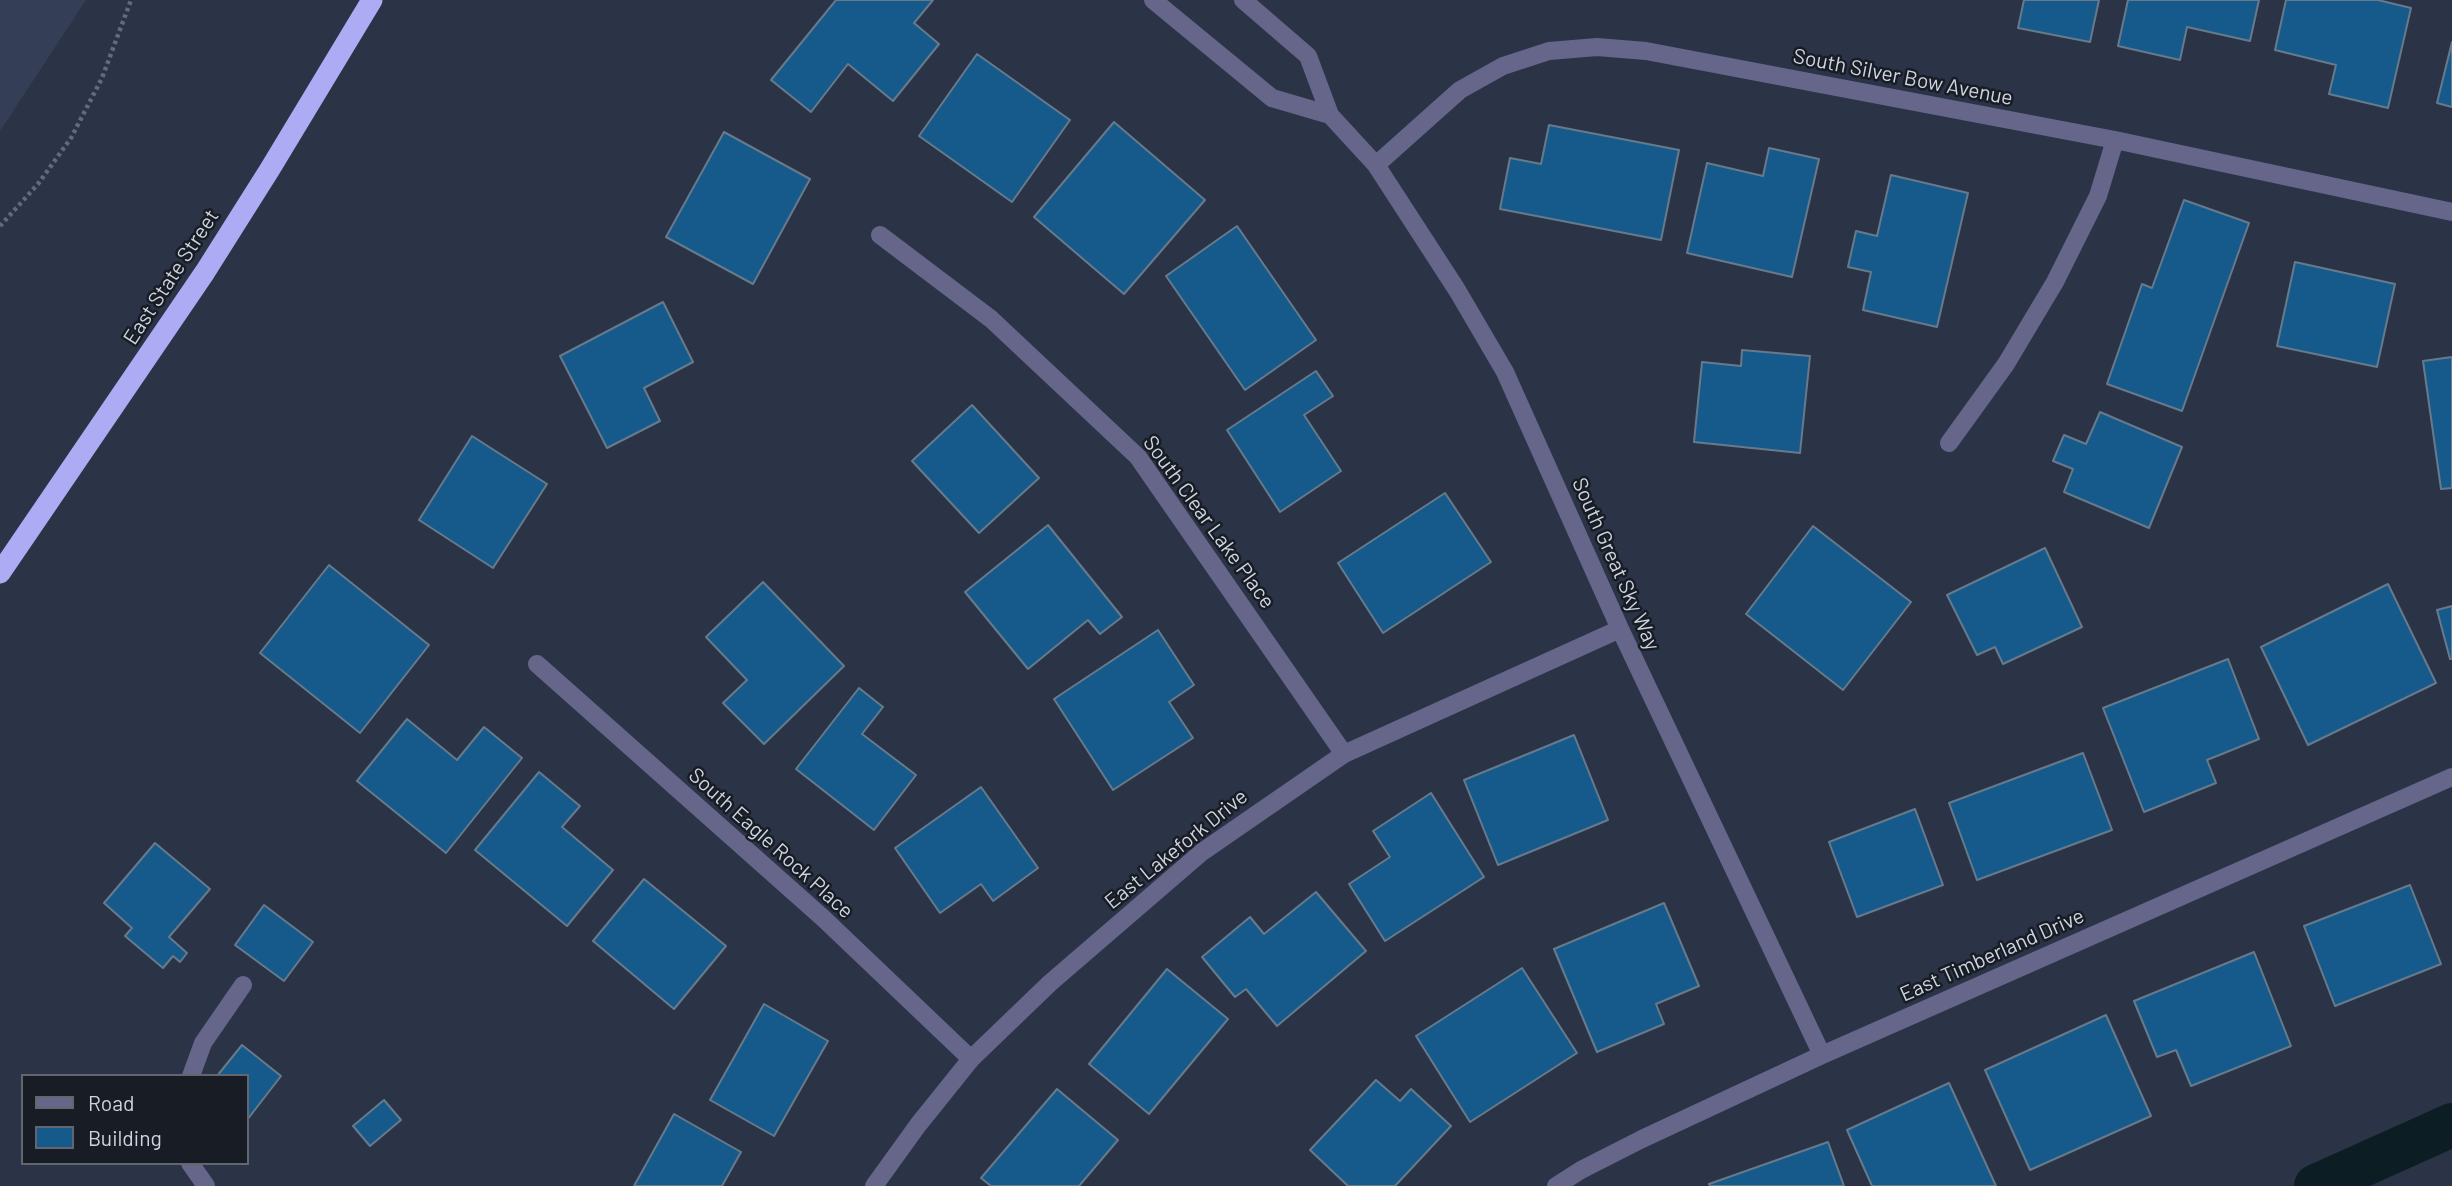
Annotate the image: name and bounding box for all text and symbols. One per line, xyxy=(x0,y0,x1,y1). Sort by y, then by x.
street label: South Silver Bow Avenue xyxy=(1791,43,2015,111)
street label: East State Street xyxy=(118,205,224,349)
street label: South Clear Lake Place xyxy=(1138,431,1280,613)
street label: South Great Sky Way xyxy=(1567,474,1665,654)
street label: South Eagle Rock Place xyxy=(683,762,859,924)
street label: East Lakefork Drive xyxy=(1100,784,1252,914)
street label: East Timberland Drive xyxy=(1896,903,2088,1007)
legend xyxy=(21,1074,248,1165)
text: Road xyxy=(88,1090,134,1115)
text: Building xyxy=(88,1125,162,1150)

